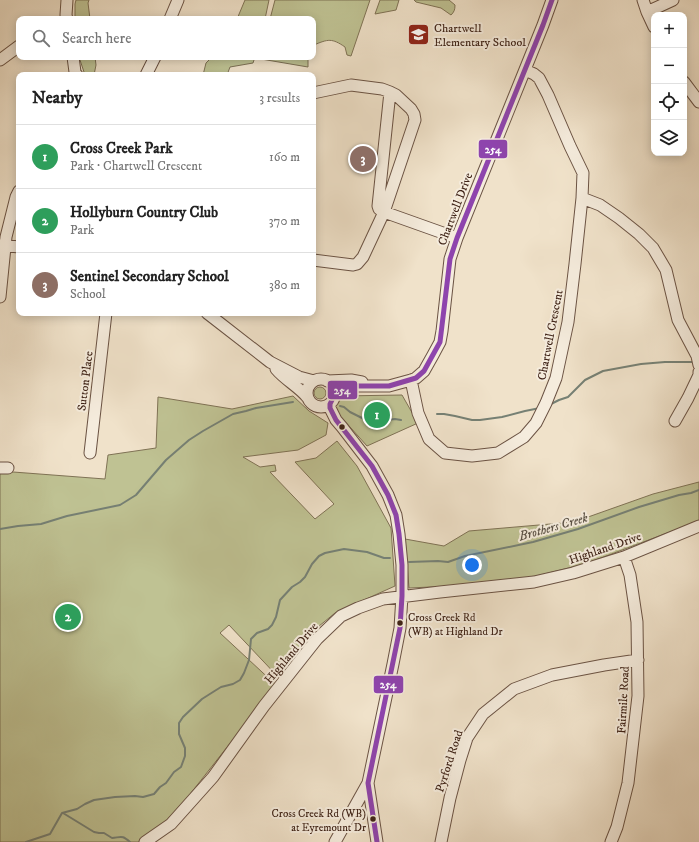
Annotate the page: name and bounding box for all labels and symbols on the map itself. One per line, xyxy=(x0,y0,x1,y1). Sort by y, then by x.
place label: Chartwell Elementary School xyxy=(434,21,526,50)
school or university icon: Chartwell Elementary School xyxy=(406,22,432,48)
line badge: 254 xyxy=(478,139,508,159)
text: 254 xyxy=(485,143,502,157)
pin: 3 xyxy=(350,144,376,174)
street label: Chartwell Drive xyxy=(435,171,476,248)
street label: Chartwell Crescent xyxy=(534,289,567,381)
street label: Sutton Place xyxy=(74,350,97,412)
line badge: 254 xyxy=(327,380,358,400)
text: 254 xyxy=(334,384,351,398)
pin: 1 xyxy=(364,400,390,430)
unlabelled marker xyxy=(337,422,347,432)
water label: Brothers Creek xyxy=(516,509,590,545)
street label: Highland Drive xyxy=(567,529,643,568)
your location xyxy=(462,555,482,575)
pin: 2 xyxy=(55,602,81,632)
place label: Cross Creek Rd (WB) at Highland Dr xyxy=(408,611,503,639)
marker: Cross Creek Rd (WB) at Highland Dr xyxy=(395,618,405,628)
street label: Highland Drive xyxy=(261,620,321,687)
street label: Fairmile Road xyxy=(614,666,633,734)
line badge: 254 xyxy=(373,675,404,694)
text: 254 xyxy=(380,678,397,692)
street label: Pyrford Road xyxy=(432,728,467,794)
place label: Cross Creek Rd (WB) at Eyremount Dr xyxy=(272,807,367,835)
marker: Cross Creek Rd (WB) at Eyremount Dr xyxy=(368,814,378,824)

